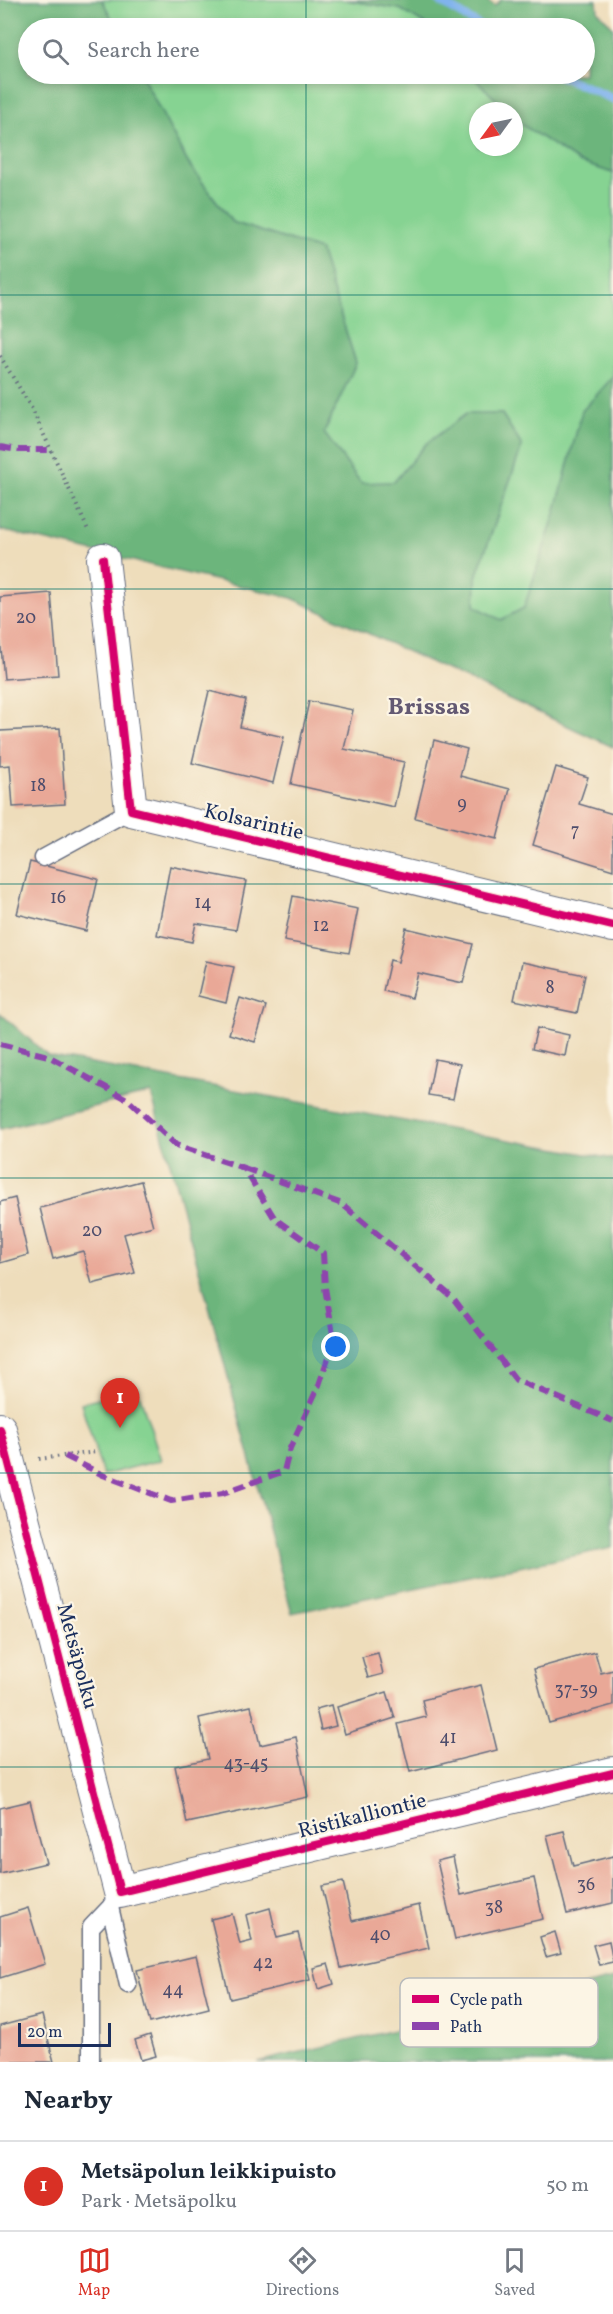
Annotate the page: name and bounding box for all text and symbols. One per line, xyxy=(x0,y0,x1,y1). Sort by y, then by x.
search box xyxy=(18,18,595,84)
icon: search xyxy=(39,35,72,68)
text: Search here xyxy=(87,36,200,67)
north arrow xyxy=(469,102,523,156)
house number: 20 xyxy=(16,606,36,631)
district label: Brissas xyxy=(388,691,470,725)
house number: 18 xyxy=(30,774,46,799)
house number: 9 xyxy=(457,792,467,817)
street label: Kolsarintie xyxy=(201,797,306,848)
house number: 7 xyxy=(571,819,579,844)
house number: 16 xyxy=(50,886,66,911)
house number: 14 xyxy=(194,891,212,916)
house number: 12 xyxy=(313,914,329,939)
house number: 8 xyxy=(545,976,555,1001)
house number: 20 xyxy=(82,1219,102,1244)
your location xyxy=(321,1332,350,1361)
pin: 1 xyxy=(100,1378,140,1428)
street label: Metsäpolku xyxy=(49,1600,105,1713)
house number: 37-39 xyxy=(554,1678,598,1703)
house number: 41 xyxy=(439,1726,457,1751)
house number: 43-45 xyxy=(224,1752,268,1777)
street label: Ristikalliontie xyxy=(295,1786,430,1846)
house number: 36 xyxy=(577,1873,595,1898)
house number: 38 xyxy=(485,1896,503,1921)
house number: 40 xyxy=(369,1923,391,1948)
house number: 42 xyxy=(253,1951,273,1976)
house number: 44 xyxy=(162,1978,184,2003)
legend xyxy=(400,1978,598,2047)
text: Cycle path xyxy=(450,1990,523,2012)
text: Path xyxy=(450,2017,482,2039)
scale bar xyxy=(18,2020,111,2048)
text: 20 m xyxy=(27,2022,62,2044)
text: Nearby xyxy=(24,2083,113,2119)
text: Metsäpolun leikkipuisto xyxy=(81,2157,336,2188)
text: 1 xyxy=(39,2172,48,2200)
text: 50 m xyxy=(546,2172,589,2200)
text: Park · Metsäpolku xyxy=(81,2188,237,2216)
tab: Map xyxy=(78,2244,111,2302)
tab: Directions xyxy=(266,2244,339,2302)
tab: Saved xyxy=(494,2244,535,2302)

